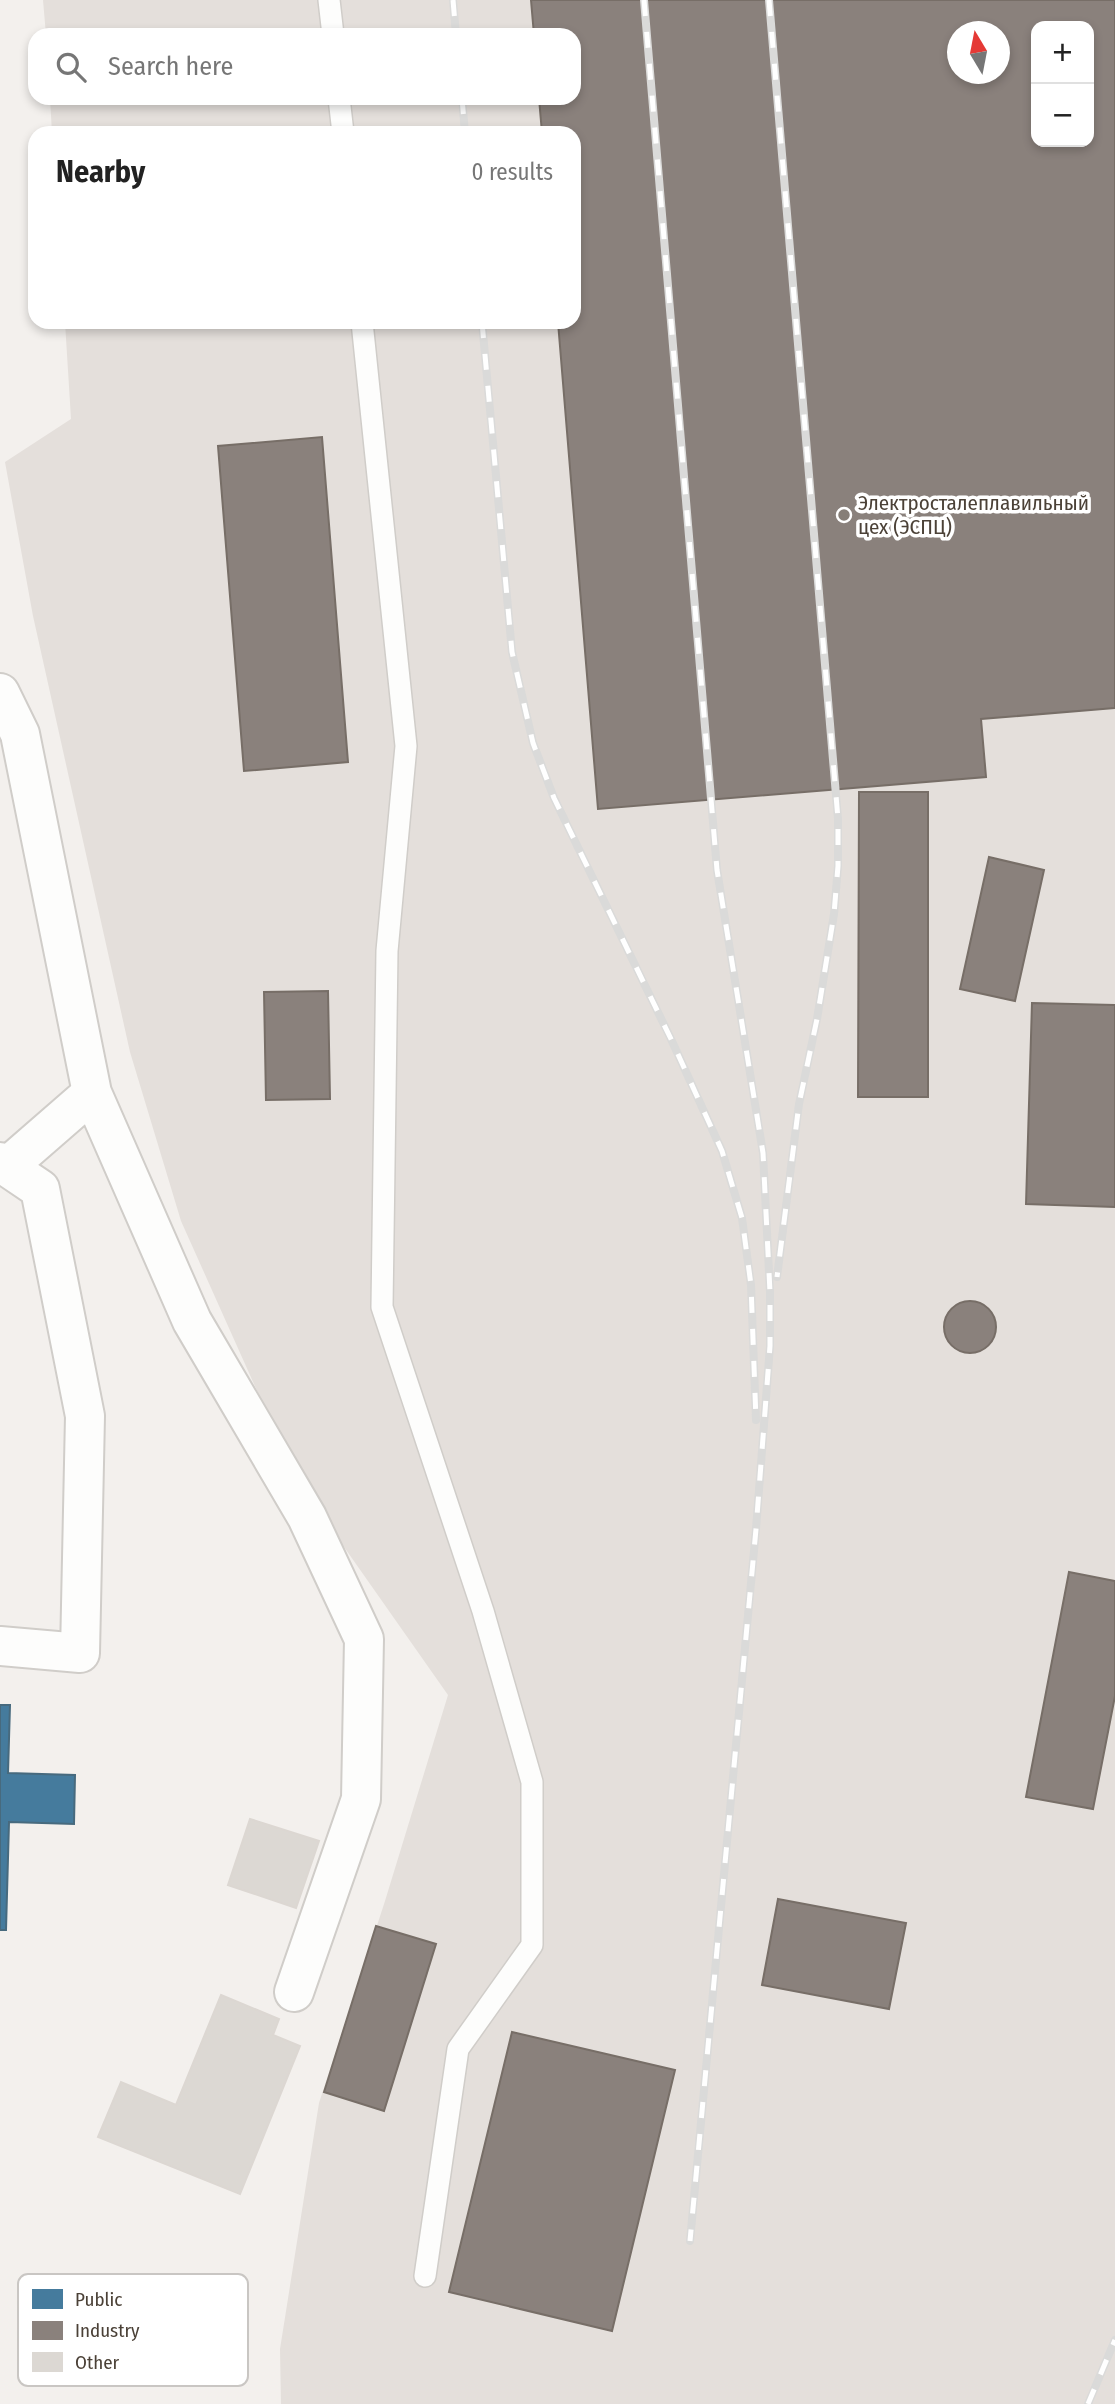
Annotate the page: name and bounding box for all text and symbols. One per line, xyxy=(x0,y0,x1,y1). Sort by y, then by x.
north arrow xyxy=(947,21,1010,84)
map controls xyxy=(1031,21,1094,147)
button: + xyxy=(1031,21,1094,84)
search box xyxy=(28,28,581,105)
icon: search xyxy=(52,48,90,86)
text: Search here xyxy=(108,51,233,82)
button: − xyxy=(1031,84,1094,147)
text: Nearby xyxy=(56,154,145,190)
text: 0 results xyxy=(472,158,553,186)
place label: Электросталеплавильный цех (ЭСПЦ) xyxy=(858,490,1089,540)
marker: Электросталеплавильный цех (ЭСПЦ) xyxy=(836,507,852,523)
legend xyxy=(18,2274,248,2386)
text: Public xyxy=(75,2288,122,2311)
text: Industry xyxy=(75,2319,140,2342)
text: Other xyxy=(75,2351,120,2374)

